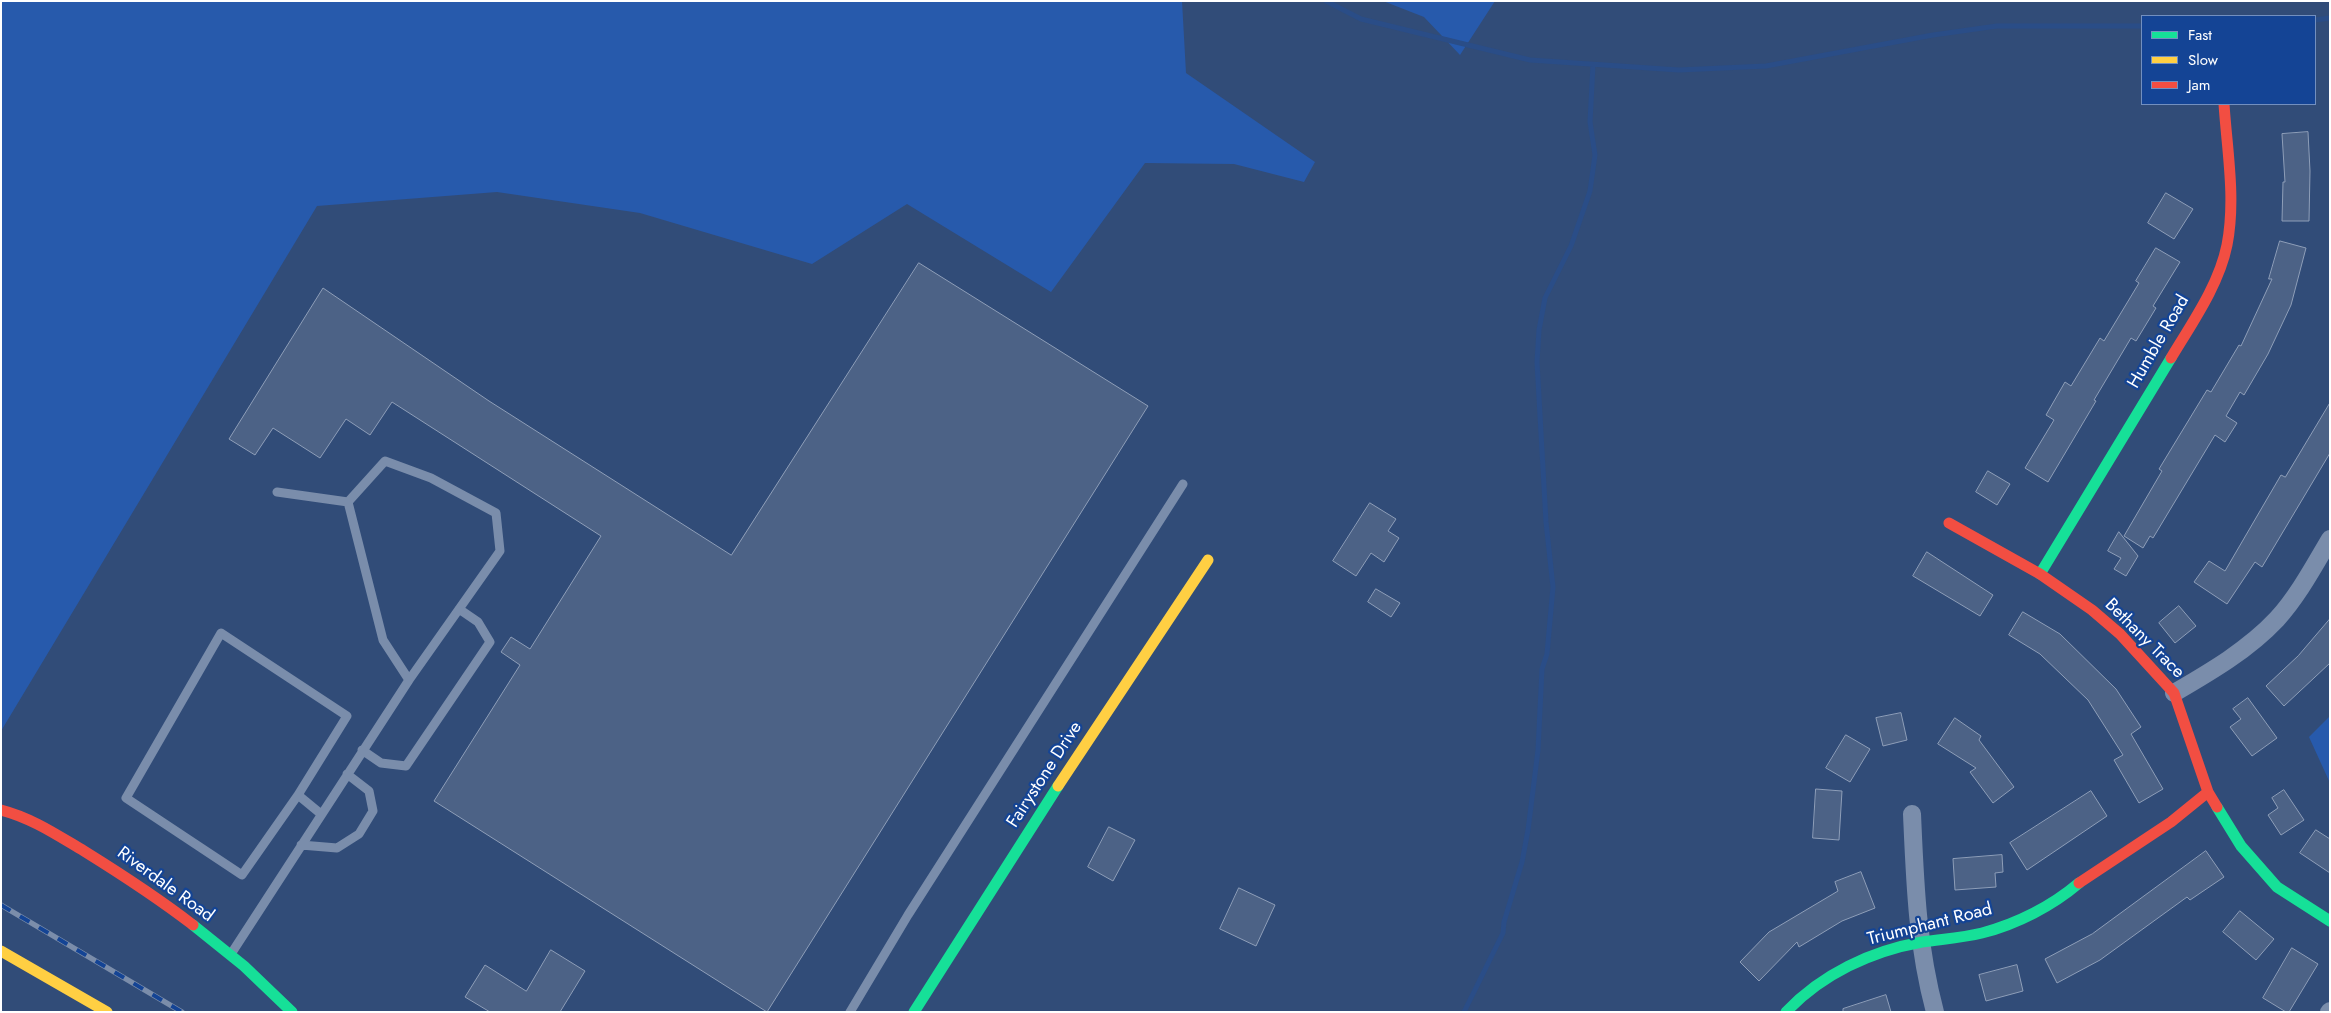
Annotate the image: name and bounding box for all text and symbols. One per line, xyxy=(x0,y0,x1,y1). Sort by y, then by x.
legend xyxy=(2141,15,2316,105)
text: Fast xyxy=(2188,24,2212,46)
text: Slow xyxy=(2188,49,2218,71)
text: Jam xyxy=(2188,74,2211,96)
street label: Humble Road xyxy=(2124,291,2194,393)
street label: Bethany Trace xyxy=(2100,595,2188,683)
street label: Fairystone Drive xyxy=(1003,718,1087,832)
street label: Riverdale Road xyxy=(112,843,218,927)
street label: Triumphant Road xyxy=(1865,899,1995,951)

